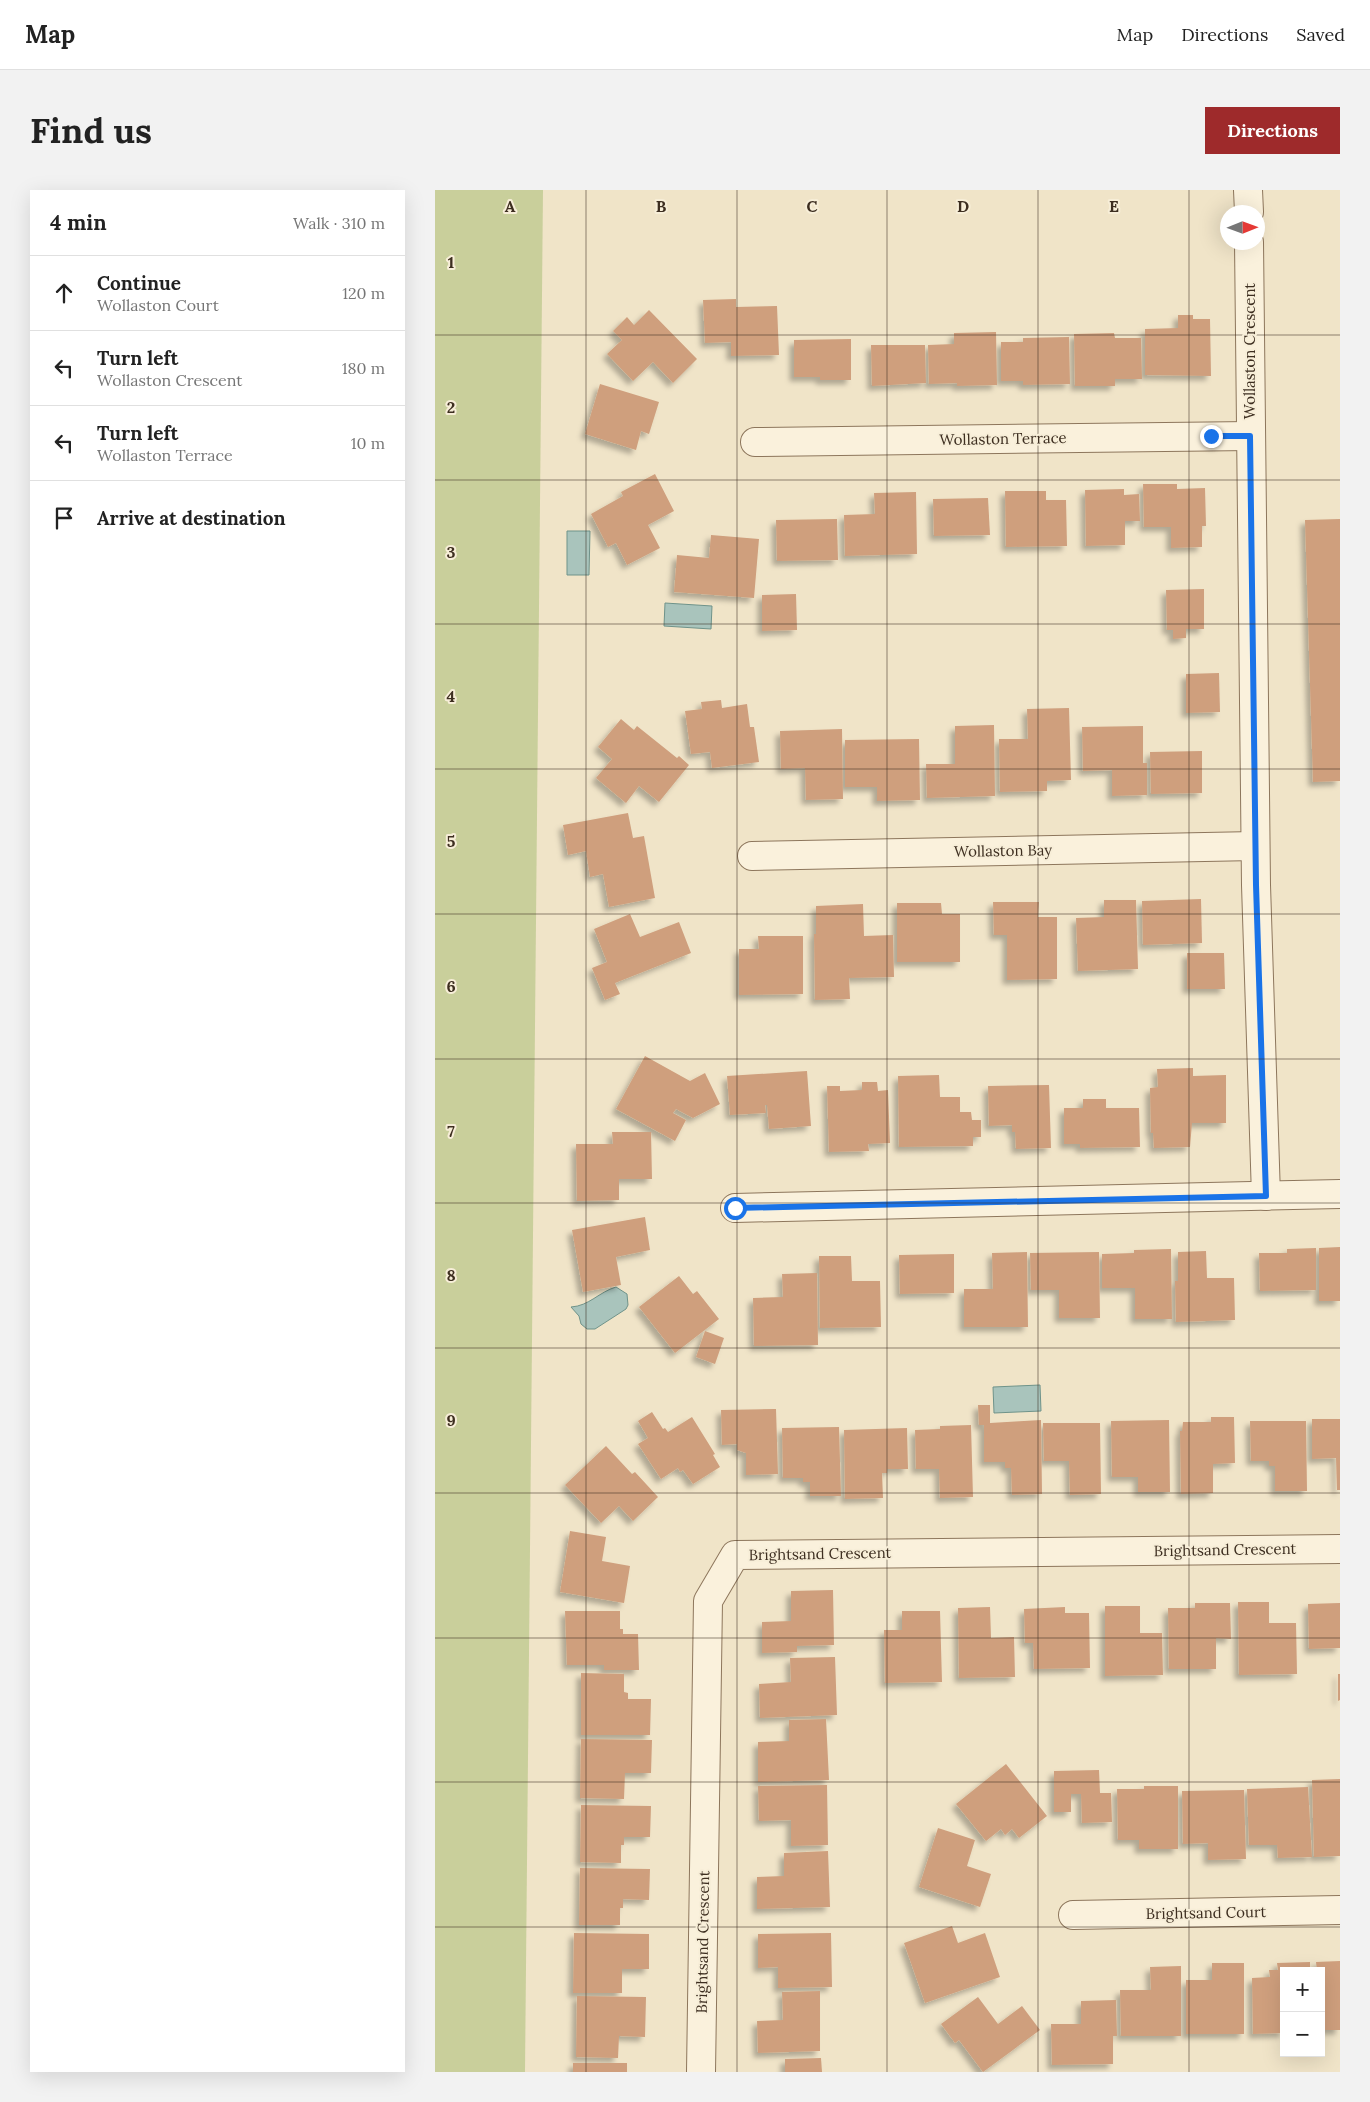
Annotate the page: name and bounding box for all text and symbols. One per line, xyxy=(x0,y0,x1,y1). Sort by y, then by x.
text: Map xyxy=(25,19,75,50)
text: Map xyxy=(1117,23,1153,46)
text: Directions xyxy=(1181,23,1268,46)
text: Saved xyxy=(1296,23,1345,46)
button: Directions xyxy=(1205,107,1340,154)
text: Find us xyxy=(30,108,152,153)
text: A xyxy=(505,196,516,216)
text: B xyxy=(656,196,667,216)
text: C xyxy=(806,196,818,216)
text: D xyxy=(957,196,969,216)
text: E xyxy=(1109,196,1119,216)
north arrow xyxy=(1220,205,1265,250)
text: 4 min xyxy=(50,209,107,236)
text: Walk · 310 m xyxy=(293,213,385,233)
text: 1 xyxy=(448,252,454,272)
text: Continue xyxy=(97,271,181,295)
icon: ahead xyxy=(50,279,78,307)
text: 120 m xyxy=(342,283,385,303)
street label: Wollaston Crescent xyxy=(1240,283,1259,419)
text: Wollaston Court xyxy=(97,295,219,315)
text: Turn left xyxy=(97,346,178,370)
icon: left xyxy=(50,354,78,382)
text: 180 m xyxy=(342,358,385,378)
text: Wollaston Crescent xyxy=(97,370,242,390)
text: 2 xyxy=(447,397,455,417)
text: Turn left xyxy=(97,421,178,445)
route end xyxy=(1200,425,1223,448)
street label: Wollaston Terrace xyxy=(939,428,1067,449)
icon: left xyxy=(50,429,78,457)
text: 10 m xyxy=(351,433,385,453)
text: Wollaston Terrace xyxy=(97,445,233,465)
icon: arrive xyxy=(50,504,78,532)
text: Arrive at destination xyxy=(97,506,286,530)
text: 3 xyxy=(447,542,456,562)
text: 4 xyxy=(447,686,456,706)
text: 5 xyxy=(447,831,456,851)
street label: Wollaston Bay xyxy=(954,840,1052,861)
text: 6 xyxy=(446,976,456,996)
text: 7 xyxy=(447,1121,455,1141)
route start xyxy=(724,1197,747,1220)
text: 8 xyxy=(446,1265,456,1285)
text: 9 xyxy=(446,1410,456,1430)
street label: Brightsand Crescent xyxy=(1153,1539,1297,1560)
street label: Brightsand Crescent xyxy=(748,1543,892,1564)
street label: Brightsand Crescent xyxy=(692,1870,713,2013)
street label: Brightsand Court xyxy=(1146,1902,1267,1923)
map controls xyxy=(1280,1967,1325,2057)
button: + xyxy=(1280,1967,1325,2012)
button: − xyxy=(1280,2012,1325,2057)

